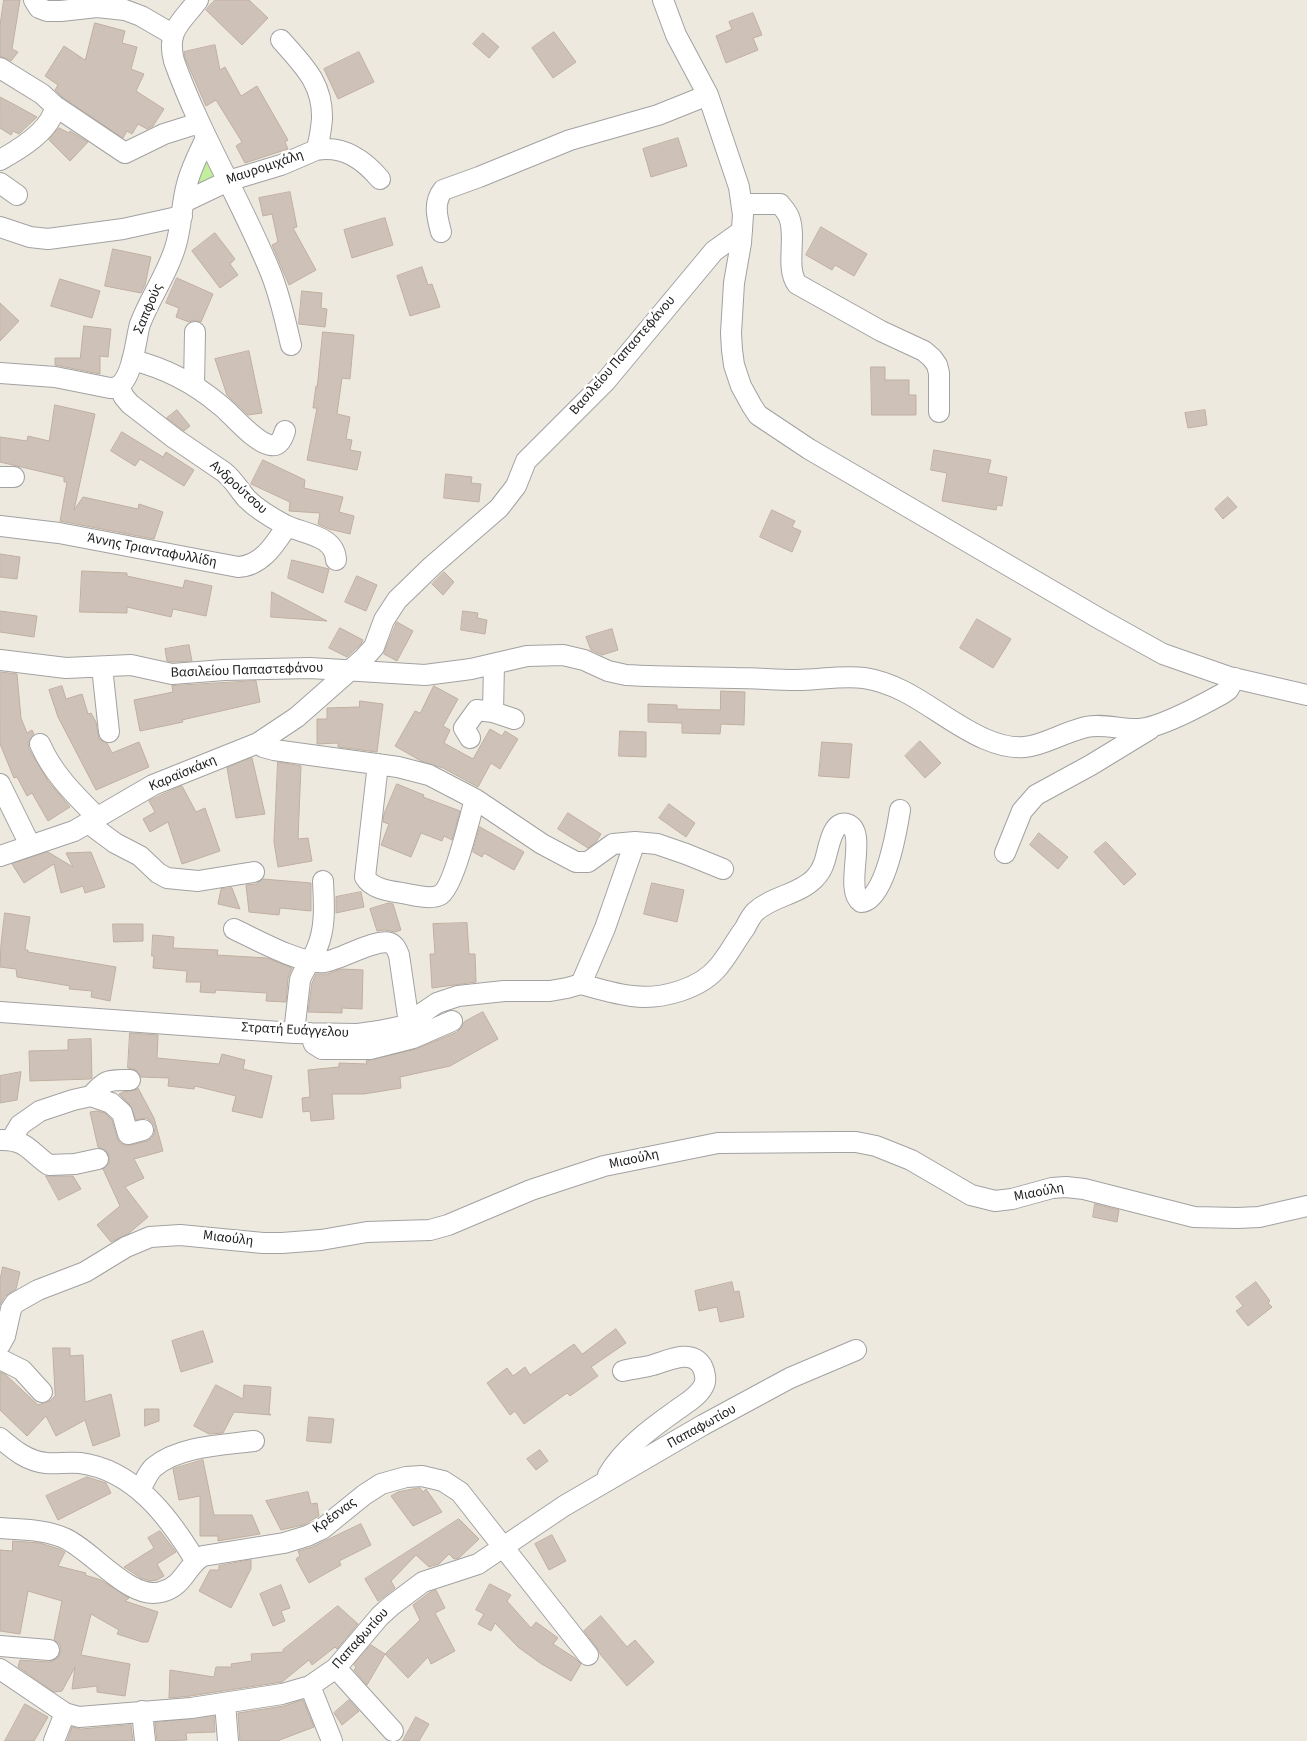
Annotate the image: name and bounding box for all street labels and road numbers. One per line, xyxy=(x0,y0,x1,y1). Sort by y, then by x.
street label: Μαυρομιχάλη xyxy=(224,147,306,189)
street label: Σαπφούς xyxy=(131,281,167,337)
street label: Βασιλείου Παπαστεφάνου xyxy=(567,293,679,419)
street label: Ανδρούτσου xyxy=(206,458,270,518)
street label: Άννης Τριανταφυλλίδη xyxy=(86,530,218,572)
street label: Βασιλείου Παπαστεφάνου xyxy=(170,660,324,682)
street label: Καραϊσκάκη xyxy=(147,752,219,796)
street label: Στρατή Ευάγγελου xyxy=(241,1020,349,1042)
street label: Μιαούλη xyxy=(608,1147,660,1173)
street label: Μιαούλη xyxy=(1013,1180,1065,1206)
street label: Μιαούλη xyxy=(202,1228,254,1250)
street label: Παπαφωτίου xyxy=(665,1401,739,1453)
street label: Κρέσνας xyxy=(310,1495,360,1537)
street label: Παπαφωτίου xyxy=(329,1605,393,1673)

